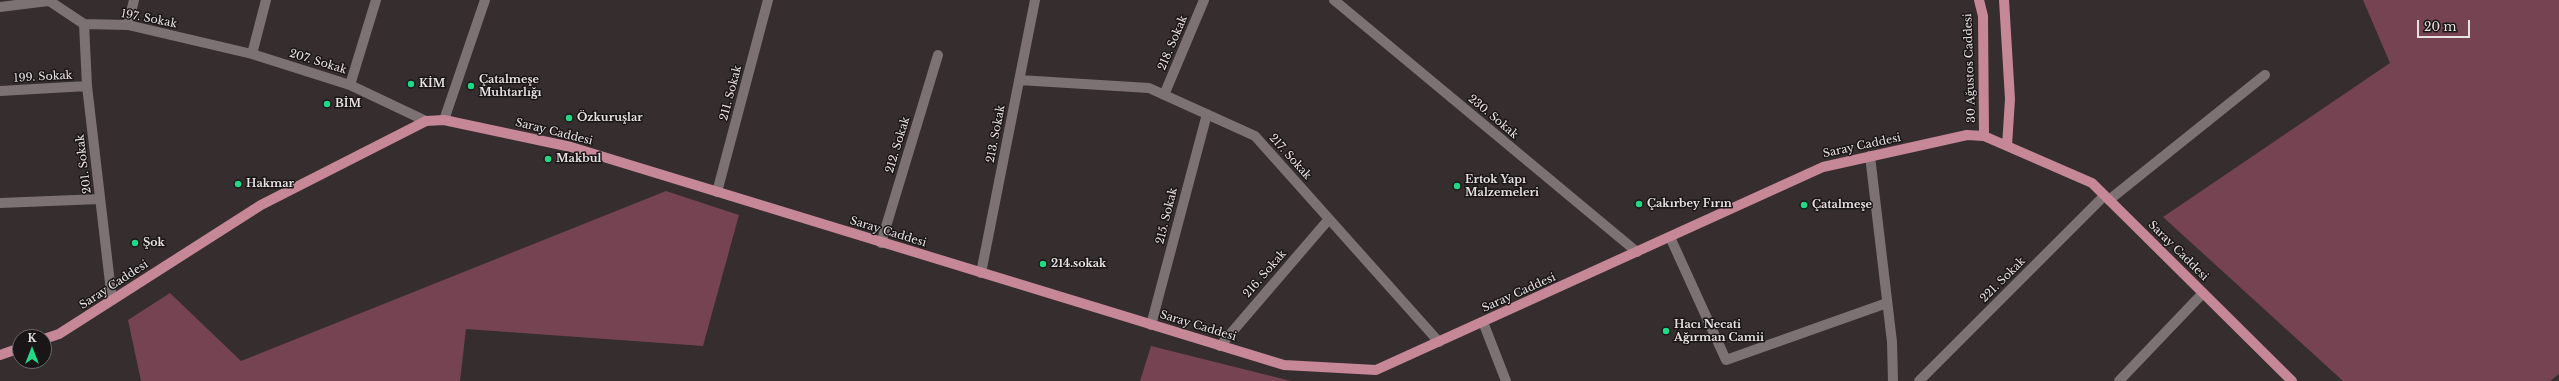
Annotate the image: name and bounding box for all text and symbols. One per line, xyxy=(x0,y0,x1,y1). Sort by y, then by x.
street label: 197. Sokak xyxy=(120,7,178,31)
scale bar xyxy=(2419,12,2472,38)
street label: 30 Ağustos Caddesi xyxy=(1961,13,1979,123)
street label: 218. Sokak xyxy=(1156,14,1190,72)
text: 20 m xyxy=(2424,19,2456,34)
street label: 207. Sokak xyxy=(288,47,348,77)
street label: 211. Sokak xyxy=(717,64,745,122)
street label: 199. Sokak xyxy=(13,69,73,85)
place label: Çatalmeşe Muhtarlığı xyxy=(479,73,542,99)
place label: KİM xyxy=(419,77,445,91)
marker: KİM xyxy=(406,79,416,89)
marker: Çatalmeşe Muhtarlığı xyxy=(466,81,476,91)
street label: 230. Sokak xyxy=(1465,92,1521,142)
place label: BİM xyxy=(335,97,361,111)
marker: BİM xyxy=(322,99,332,109)
street label: 213. Sokak xyxy=(984,104,1008,164)
place label: Özkuruşlar xyxy=(577,111,643,125)
marker: Özkuruşlar xyxy=(564,113,574,123)
street label: 212. Sokak xyxy=(883,115,913,175)
street label: Saray Caddesi xyxy=(514,116,594,148)
street label: Saray Caddesi xyxy=(1822,131,1902,161)
street label: 217. Sokak xyxy=(1266,132,1314,182)
street label: 201. Sokak xyxy=(74,134,94,194)
place label: Makbul xyxy=(556,152,601,166)
marker: Makbul xyxy=(543,154,553,164)
place label: Ertok Yapı Malzemeleri xyxy=(1465,173,1539,199)
place label: Hakmar xyxy=(246,177,294,191)
marker: Hakmar xyxy=(233,179,243,189)
marker: Ertok Yapı Malzemeleri xyxy=(1452,181,1462,191)
street label: 215. Sokak xyxy=(1154,186,1180,246)
place label: Çakırbey Fırın xyxy=(1647,197,1732,211)
place label: Çatalmeşe xyxy=(1812,198,1872,212)
marker: Çakırbey Fırın xyxy=(1634,199,1644,209)
marker: Çatalmeşe xyxy=(1799,200,1809,210)
street label: Saray Caddesi xyxy=(848,214,928,250)
street label: Saray Caddesi xyxy=(2145,218,2211,284)
place label: Şok xyxy=(143,236,165,250)
marker: Şok xyxy=(130,238,140,248)
street label: 216. Sokak xyxy=(1241,247,1289,301)
street label: 221. Sokak xyxy=(1978,255,2028,305)
place label: 214.sokak xyxy=(1051,257,1106,271)
street label: Saray Caddesi xyxy=(77,258,151,312)
marker: 214.sokak xyxy=(1038,259,1048,269)
street label: Saray Caddesi xyxy=(1480,271,1558,315)
street label: Saray Caddesi xyxy=(1158,308,1238,344)
place label: Hacı Necati Ağırman Camii xyxy=(1674,318,1764,344)
marker: Hacı Necati Ağırman Camii xyxy=(1661,326,1671,336)
north arrow xyxy=(12,329,52,369)
text: K xyxy=(27,331,37,345)

